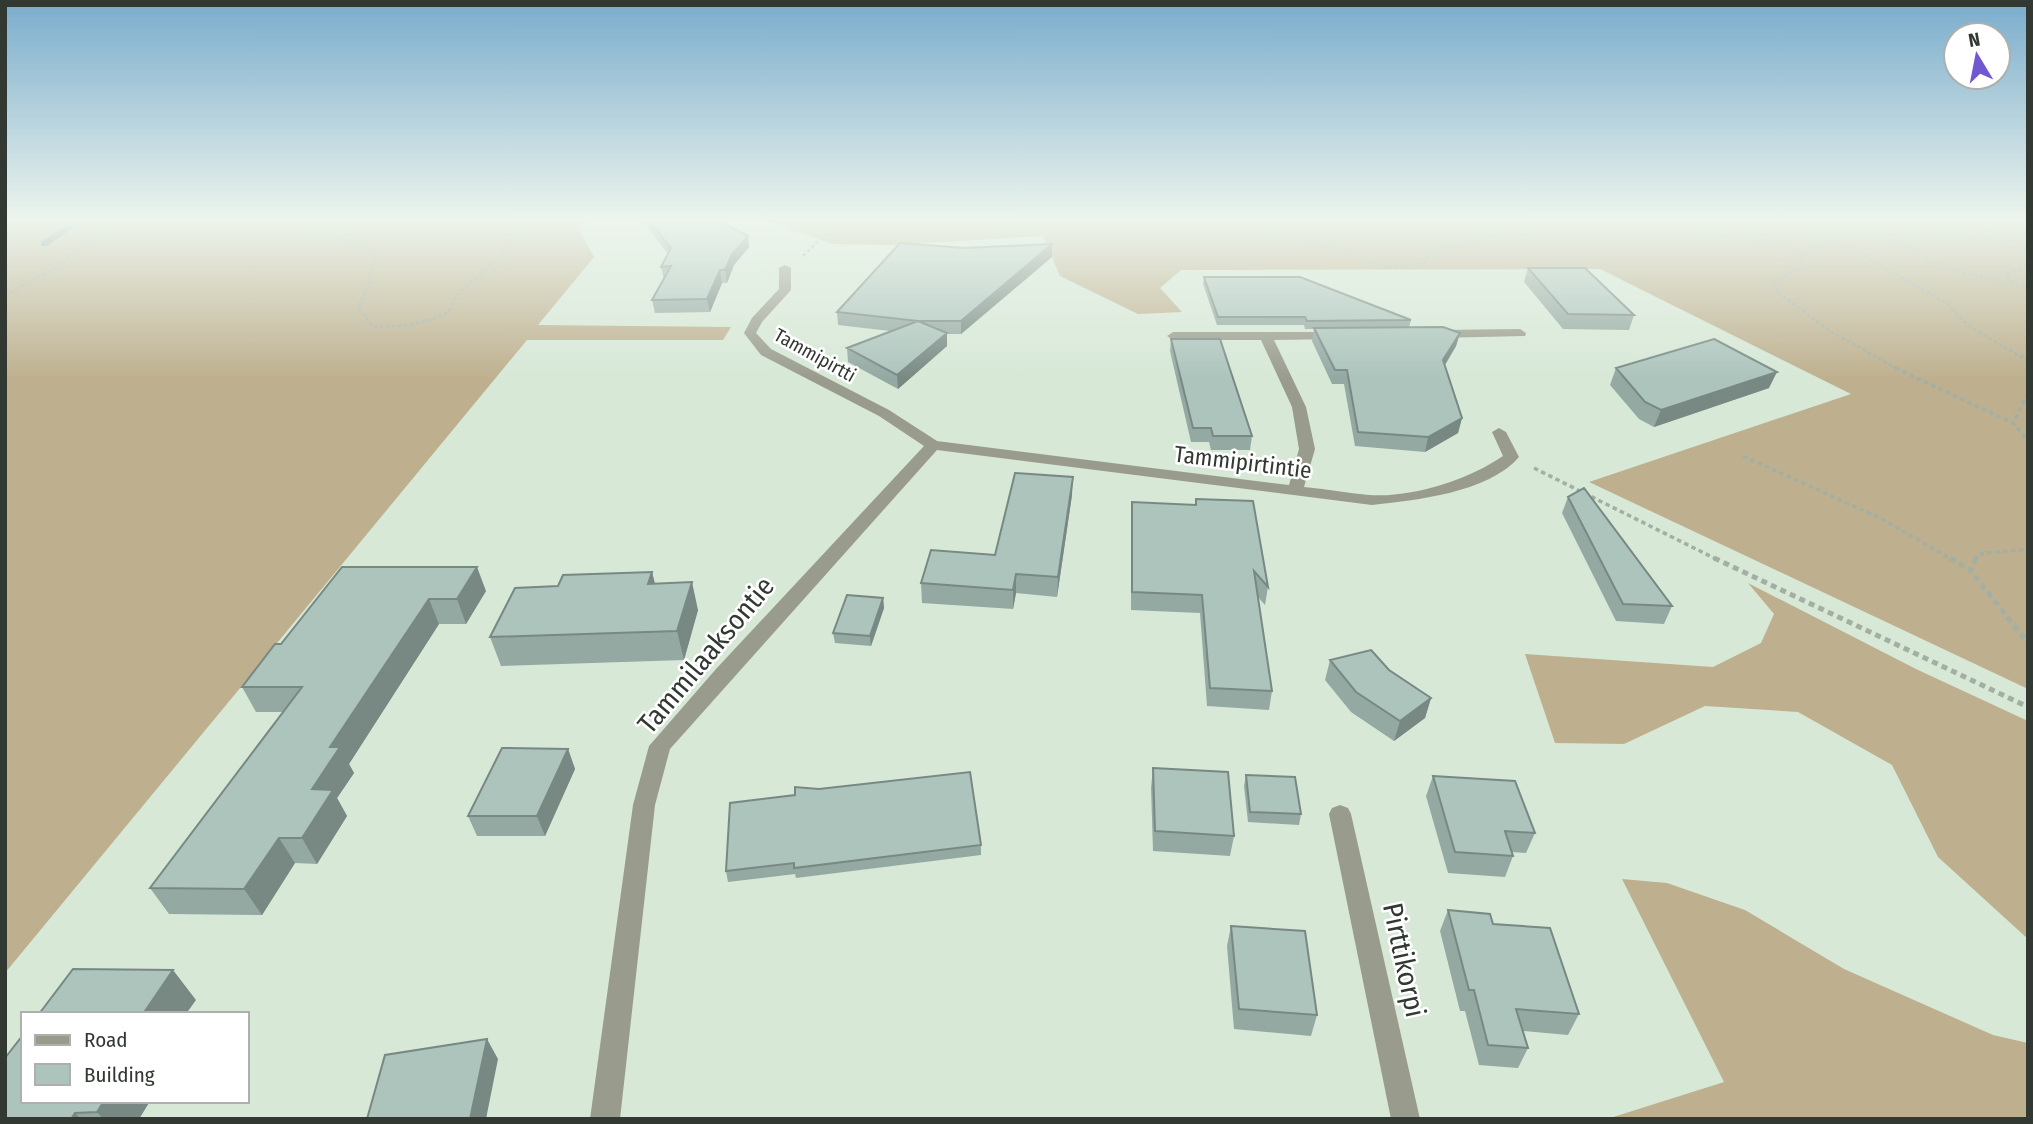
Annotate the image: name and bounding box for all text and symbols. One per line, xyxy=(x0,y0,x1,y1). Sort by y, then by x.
north arrow xyxy=(1942,21,2012,91)
text: N xyxy=(1967,27,1982,52)
street label: Tammipirtti xyxy=(770,323,860,387)
street label: Tammipirtintie xyxy=(1173,440,1313,484)
street label: Tammilaaksontie xyxy=(631,570,781,740)
street label: Pirttikorpi xyxy=(1376,900,1432,1020)
legend xyxy=(21,1012,248,1103)
text: Road xyxy=(84,1027,128,1053)
text: Building xyxy=(84,1062,155,1088)

